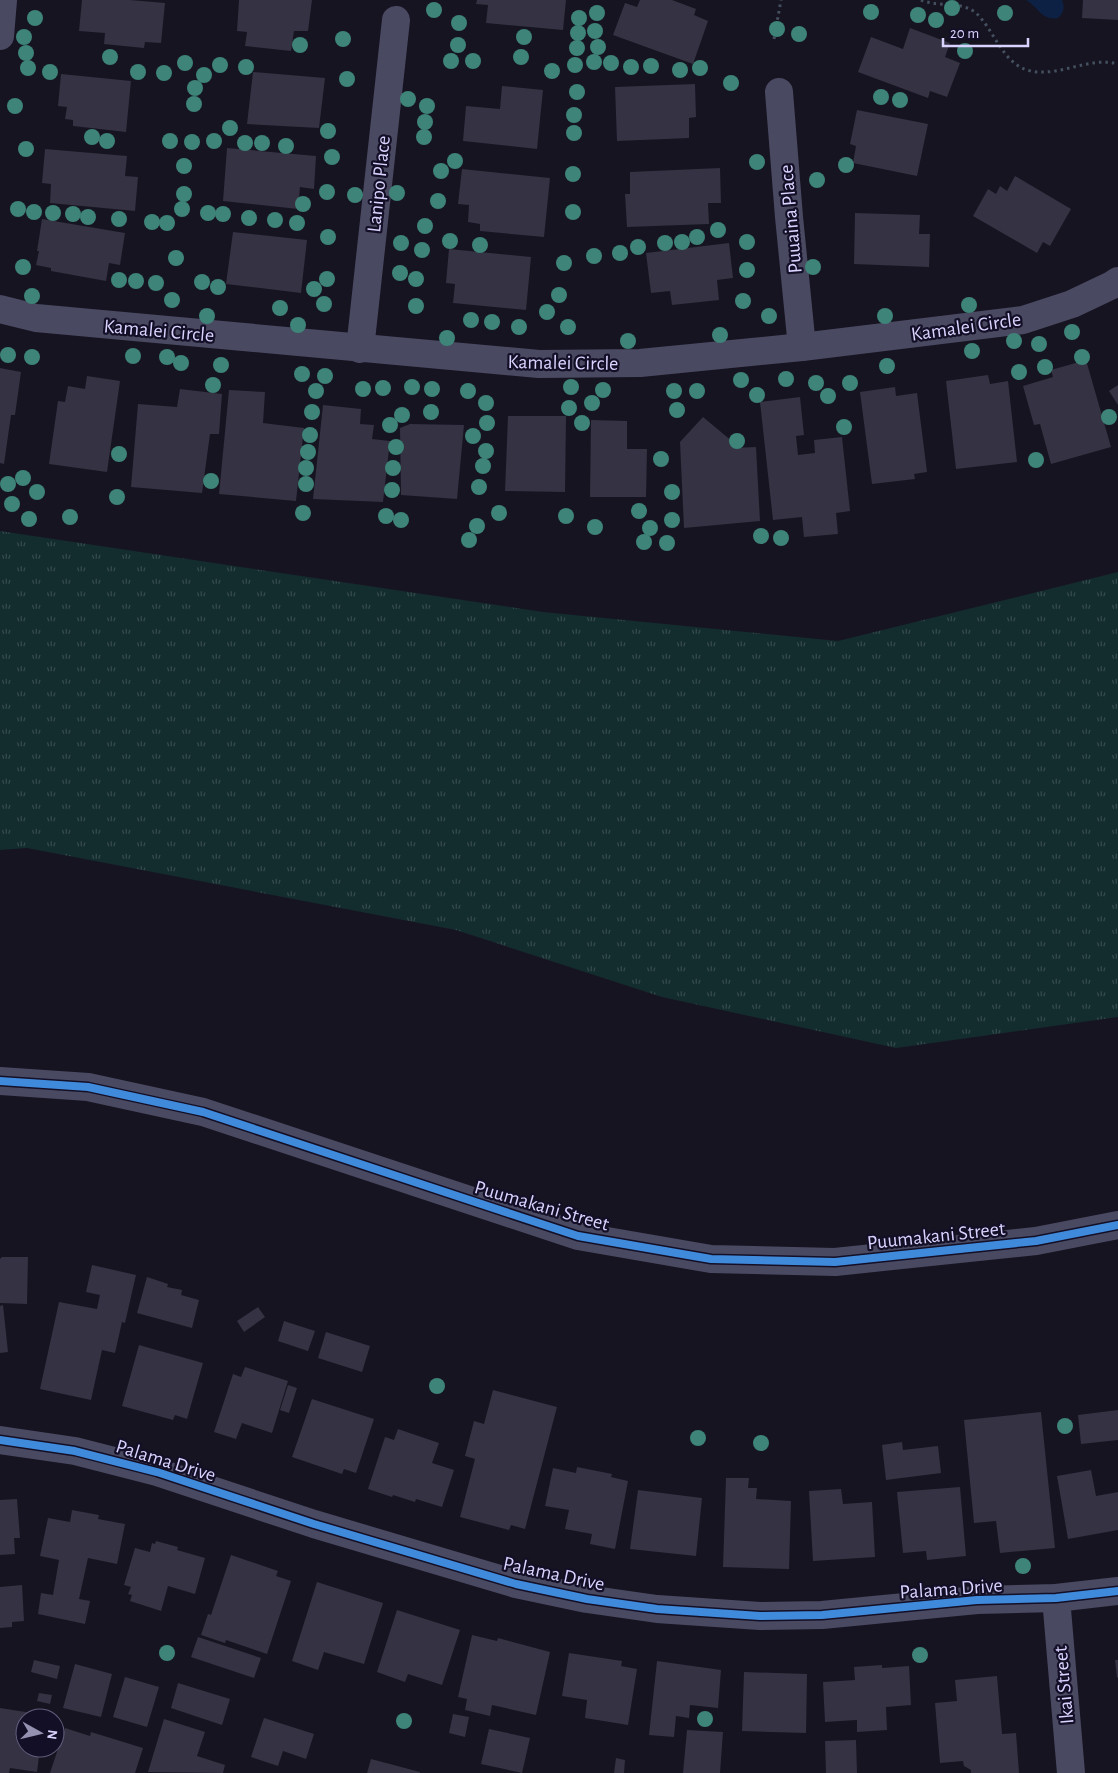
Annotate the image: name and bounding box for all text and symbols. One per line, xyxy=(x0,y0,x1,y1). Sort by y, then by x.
scale bar xyxy=(943,15,1028,47)
text: 20 m xyxy=(950,26,979,41)
street label: Lanipo Place xyxy=(364,135,394,234)
street label: Puuaina Place xyxy=(776,164,806,274)
street label: Kamalei Circle xyxy=(910,309,1022,345)
street label: Kamalei Circle xyxy=(103,316,215,346)
street label: Kamalei Circle xyxy=(507,352,619,374)
street label: Puumakani Street xyxy=(472,1177,612,1235)
street label: Puumakani Street xyxy=(866,1219,1007,1253)
street label: Palama Drive xyxy=(113,1436,218,1486)
street label: Palama Drive xyxy=(501,1553,606,1594)
street label: Palama Drive xyxy=(899,1575,1003,1603)
street label: Ikai Street xyxy=(1051,1644,1077,1725)
north arrow xyxy=(15,1708,65,1758)
text: N xyxy=(44,1729,59,1740)

